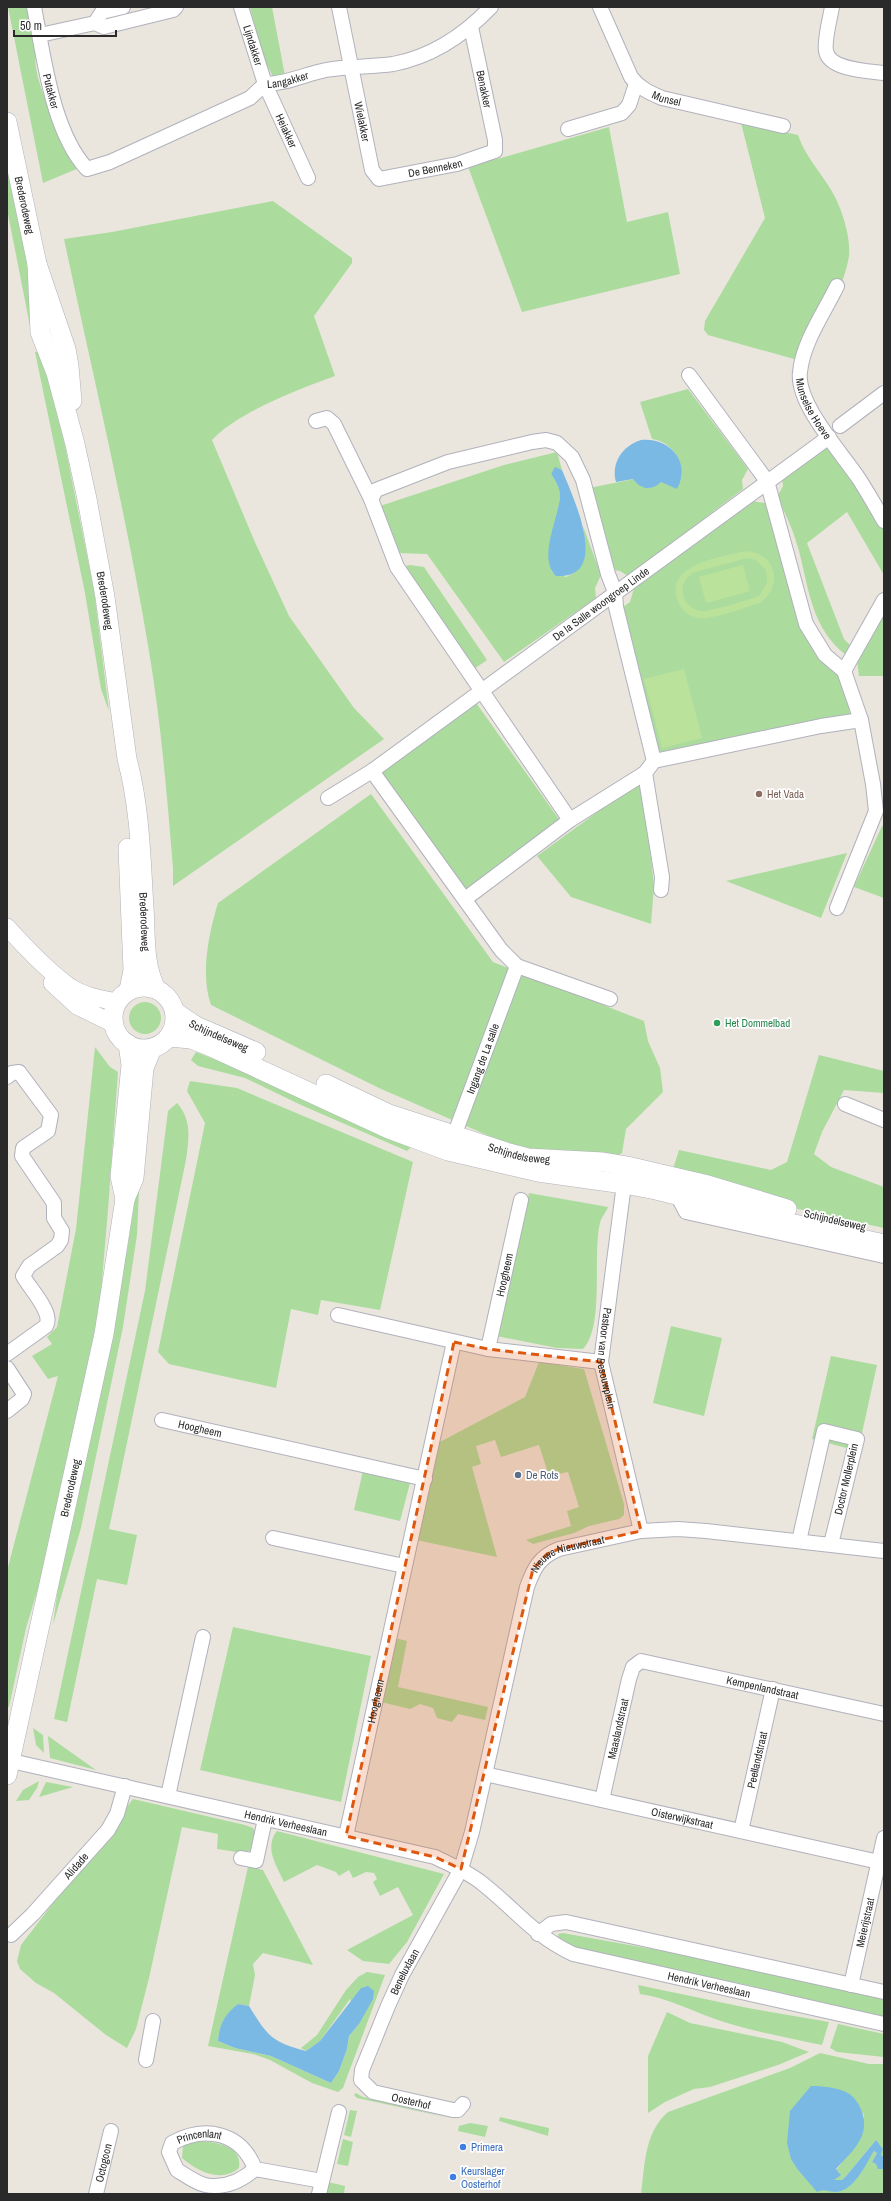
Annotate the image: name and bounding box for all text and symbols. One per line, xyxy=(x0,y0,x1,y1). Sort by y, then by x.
scale bar xyxy=(14,12,116,38)
text: 50 m xyxy=(20,18,42,34)
street label: Lijndakker xyxy=(240,23,266,67)
street label: Langakker xyxy=(266,68,310,91)
street label: Benakker xyxy=(473,69,495,109)
street label: Putakker xyxy=(40,72,62,111)
street label: Munsel xyxy=(650,88,682,109)
street label: Wielakker xyxy=(351,101,373,143)
street label: Heiakker xyxy=(272,111,300,150)
street label: De Benneken xyxy=(407,156,464,180)
street label: Brederodeweg xyxy=(12,175,37,235)
street label: Munselse Hoeve xyxy=(793,377,835,442)
street label: De la Salle woongroep Linde xyxy=(550,564,652,644)
street label: Brederodeweg xyxy=(93,570,116,631)
place label: Het Vada xyxy=(767,787,804,801)
marker: Het Vada xyxy=(754,789,764,799)
street label: Brederodeweg xyxy=(136,892,153,952)
street label: Schijndelseweg xyxy=(186,1016,251,1055)
place label: Het Dommelbad xyxy=(725,1016,790,1030)
marker: Het Dommelbad xyxy=(712,1018,722,1028)
street label: Ingang de La salle xyxy=(463,1022,502,1096)
street label: Schijndelseweg xyxy=(486,1140,550,1166)
street label: Schijndelseweg xyxy=(803,1206,867,1234)
street label: Hoogheem xyxy=(493,1252,516,1298)
street label: Pastoor van Besouwplein xyxy=(594,1307,619,1410)
street label: Hoogheem xyxy=(177,1417,223,1440)
street label: Doctor Mollerplein xyxy=(831,1442,861,1516)
street label: Brederodeweg xyxy=(57,1458,83,1518)
place label: De Rots xyxy=(526,1468,559,1482)
marker: De Rots xyxy=(513,1470,523,1480)
street label: Nieuwe Nieuwstraat xyxy=(527,1532,606,1575)
street label: Kempenlandstraat xyxy=(725,1673,800,1702)
street label: Hoogheem xyxy=(364,1678,387,1724)
street label: Maaslandstraat xyxy=(604,1697,632,1760)
street label: Peellandstraat xyxy=(744,1730,770,1790)
street label: Oisterwijkstraat xyxy=(650,1804,715,1832)
street label: Hendrik Verheeslaan xyxy=(243,1807,329,1839)
street label: Alidade xyxy=(60,1850,91,1883)
street label: Meierijstraat xyxy=(853,1896,877,1949)
street label: Beneluxlaan xyxy=(387,1946,422,1997)
street label: Hendrik Verheeslaan xyxy=(666,1969,752,2001)
street label: Oosterhof xyxy=(390,2090,432,2112)
street label: Princenlant xyxy=(174,2126,224,2147)
place label: Primera xyxy=(471,2140,503,2154)
street label: Octogoon xyxy=(92,2142,115,2184)
marker: Primera xyxy=(458,2142,468,2152)
place label: Keurslager Oosterhof xyxy=(461,2164,505,2191)
marker: Keurslager Oosterhof xyxy=(448,2172,458,2182)

